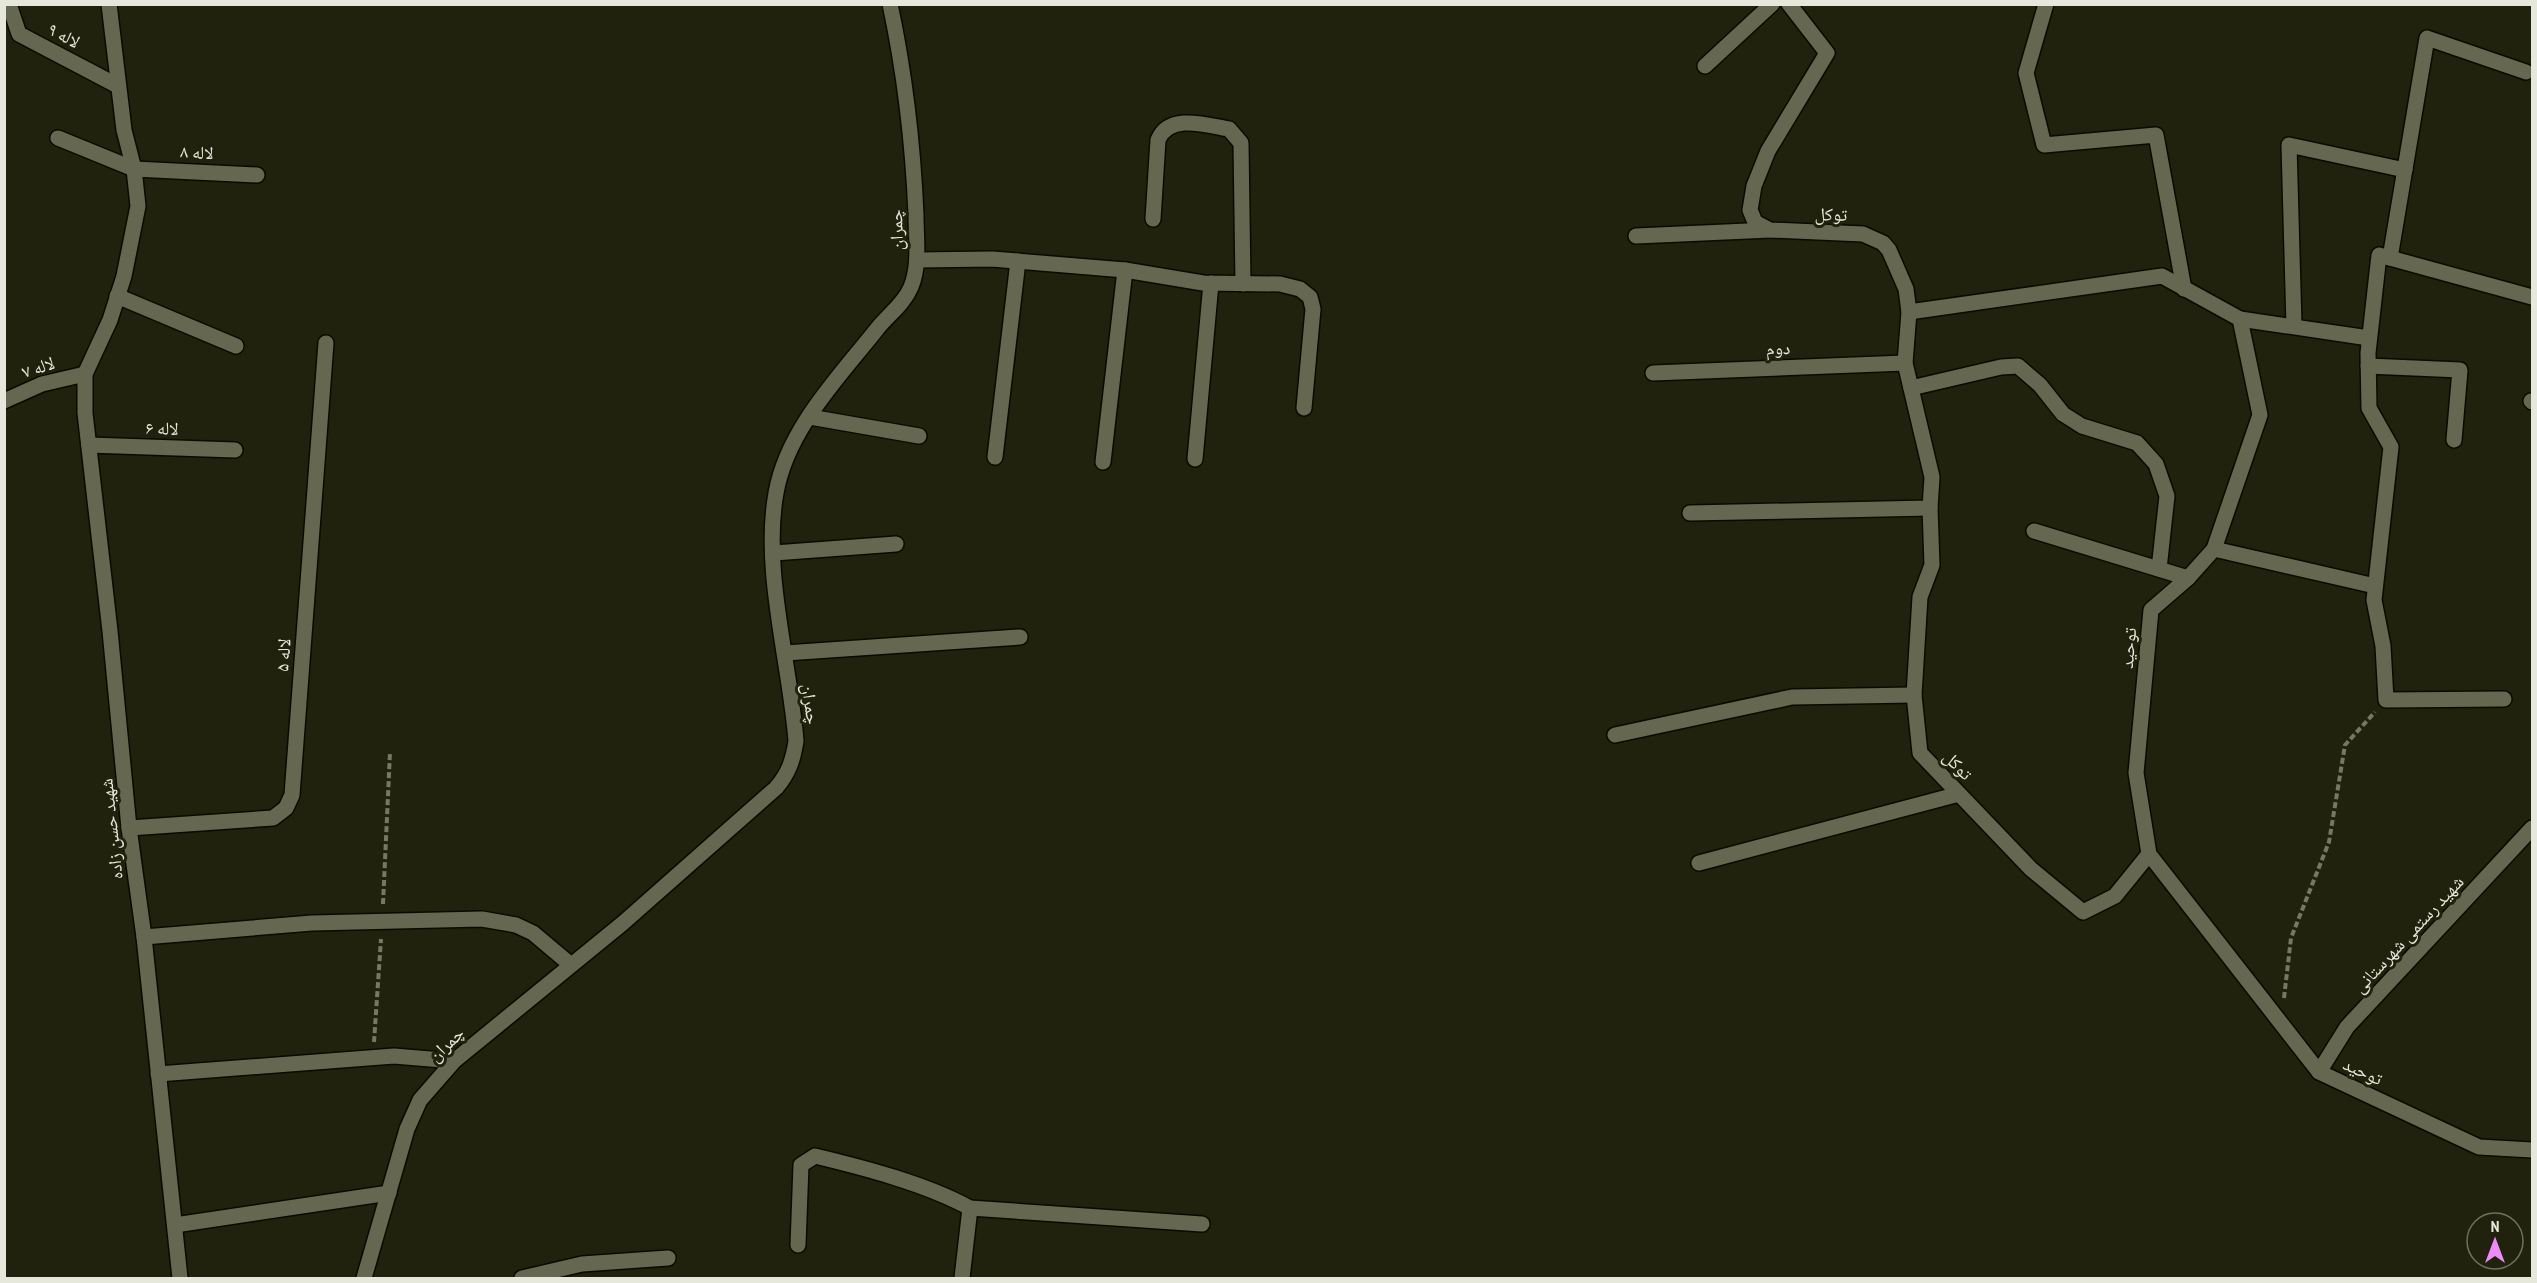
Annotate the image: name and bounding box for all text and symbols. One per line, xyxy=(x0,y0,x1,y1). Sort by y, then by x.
street label: لاله ۹ xyxy=(44,17,84,53)
street label: لاله ۸ xyxy=(180,140,214,164)
street label: توکل xyxy=(1814,202,1848,226)
street label: چمران xyxy=(884,209,908,251)
street label: دوم xyxy=(1765,336,1791,361)
street label: لاله ۷ xyxy=(19,351,57,383)
street label: لاله ۶ xyxy=(145,416,179,440)
street label: توحید xyxy=(2115,627,2141,669)
street label: لاله ۵ xyxy=(270,638,296,672)
street label: چمران xyxy=(797,682,825,726)
street label: توکل xyxy=(1938,745,1978,785)
street label: شهید حسن زاده xyxy=(94,777,128,881)
street label: شهید رستمی شهرستانی xyxy=(2348,870,2468,998)
street label: چمران xyxy=(423,1021,469,1067)
street label: توحید xyxy=(2340,1052,2386,1090)
north arrow xyxy=(2465,1211,2525,1271)
text: N xyxy=(2491,1216,2499,1236)

